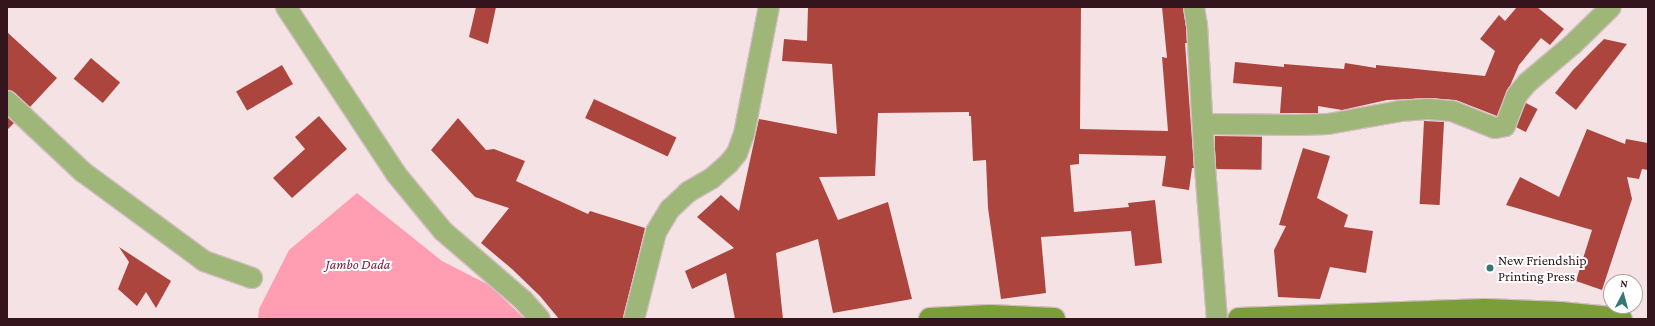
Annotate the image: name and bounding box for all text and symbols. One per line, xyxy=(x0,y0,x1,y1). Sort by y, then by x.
place label: New Friendship Printing Press xyxy=(1498,252,1587,284)
park label: Jambo Dada xyxy=(326,256,390,272)
marker: New Friendship Printing Press xyxy=(1485,263,1495,273)
north arrow xyxy=(1603,274,1643,314)
text: N xyxy=(1620,277,1629,289)

